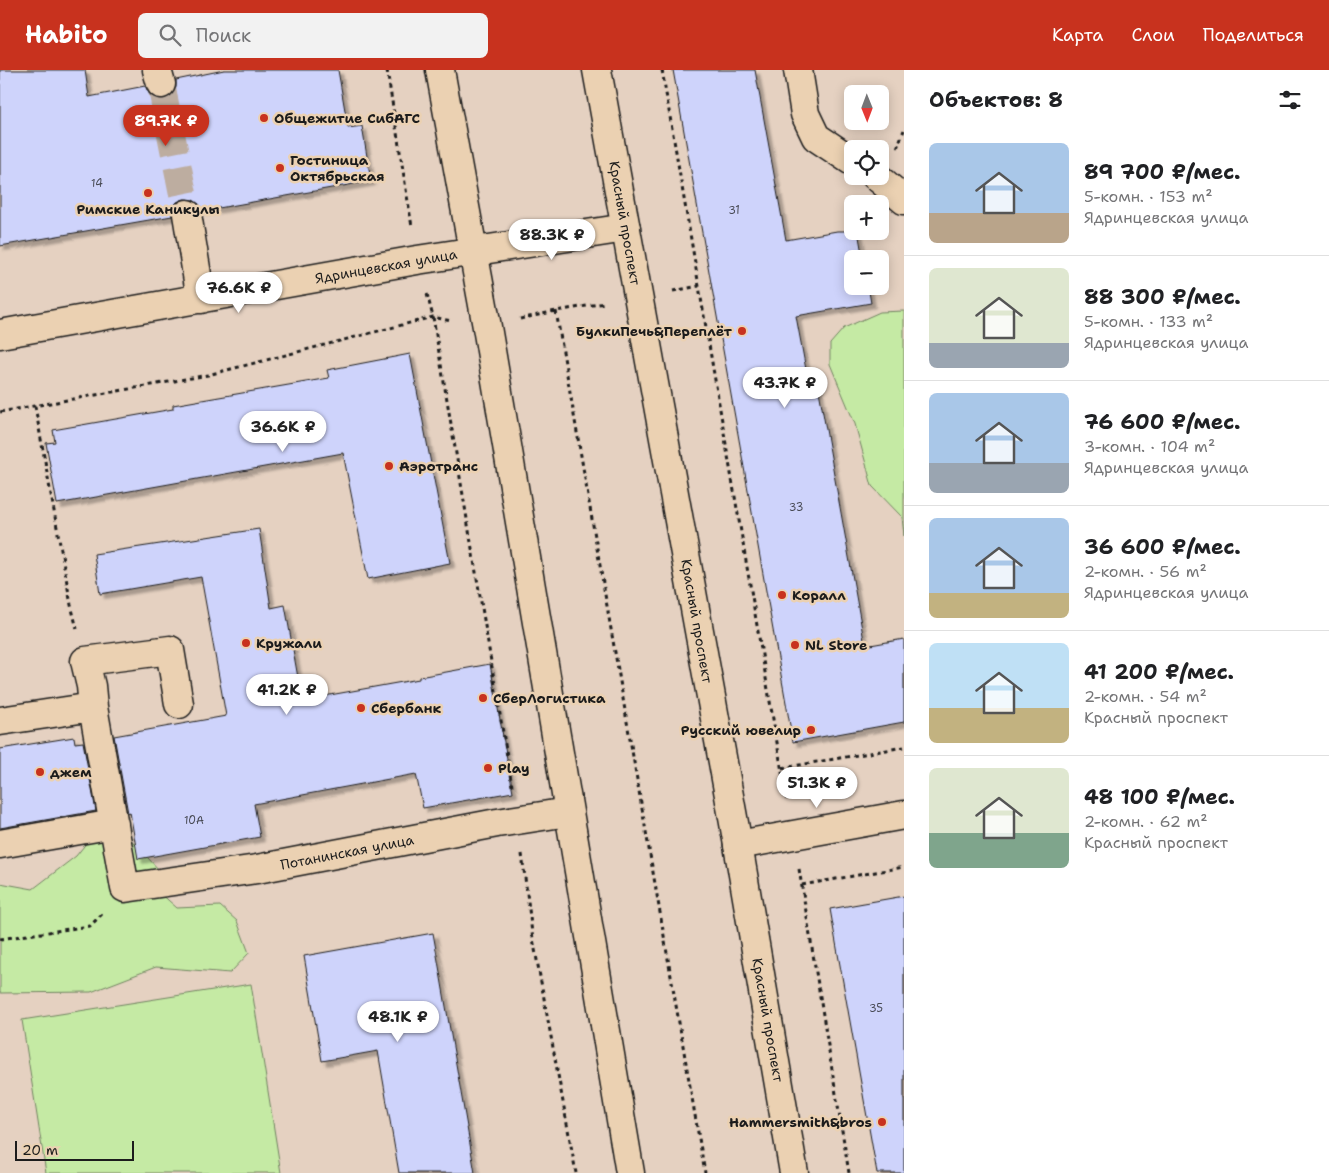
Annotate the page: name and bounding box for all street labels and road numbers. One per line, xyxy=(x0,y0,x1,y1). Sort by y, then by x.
street label: Красный проспект xyxy=(605,159,645,287)
street label: Ядринцевская улица xyxy=(314,245,459,287)
street label: Красный проспект xyxy=(677,557,717,685)
street label: Потанинская улица xyxy=(279,830,416,874)
street label: Красный проспект xyxy=(748,956,788,1084)

